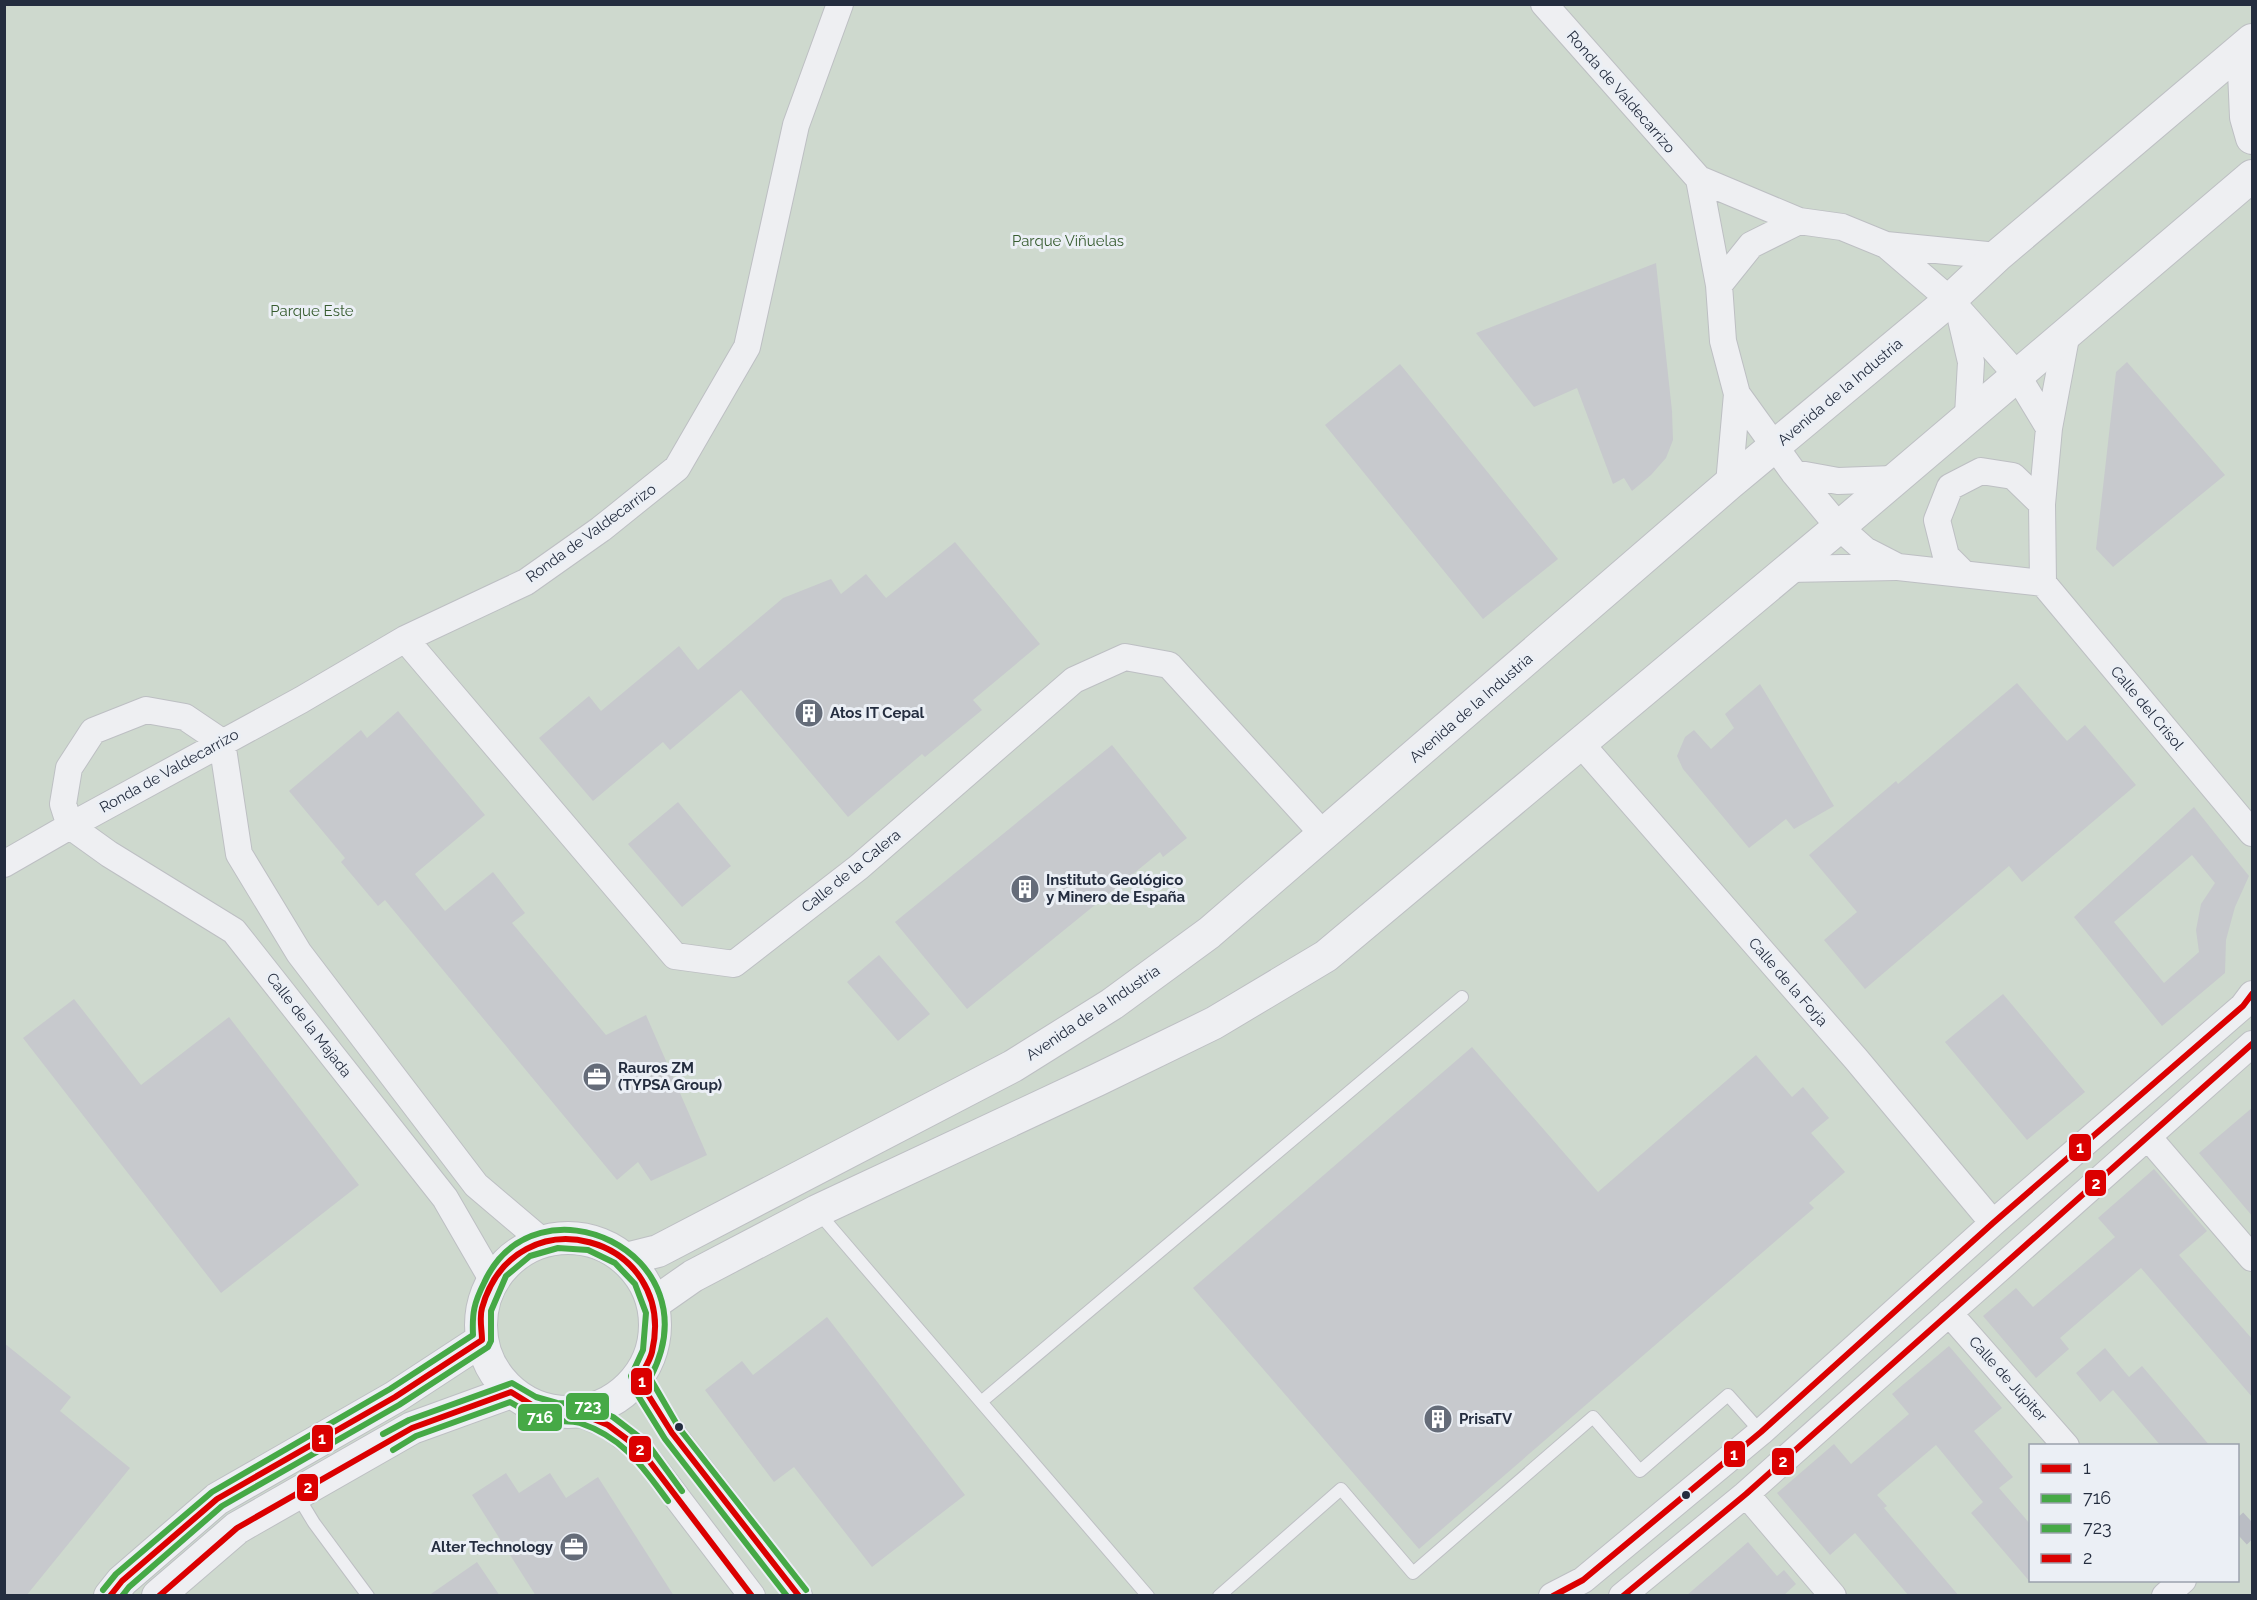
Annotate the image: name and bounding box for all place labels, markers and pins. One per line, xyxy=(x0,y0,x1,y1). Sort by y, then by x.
building icon: Atos IT Cepal xyxy=(793,697,825,729)
place label: Atos IT Cepal xyxy=(830,704,925,722)
place label: Instituto Geológico y Minero de España xyxy=(1046,871,1186,906)
building icon: Instituto Geológico y Minero de España xyxy=(1009,873,1041,905)
place label: Rauros ZM (TYPSA Group) xyxy=(618,1059,723,1094)
office icon: Rauros ZM (TYPSA Group) xyxy=(581,1061,613,1093)
building icon: PrisaTV xyxy=(1422,1403,1454,1435)
place label: PrisaTV xyxy=(1459,1410,1513,1428)
unlabelled marker xyxy=(673,1421,685,1433)
unlabelled marker xyxy=(1680,1489,1692,1501)
office icon: Alter Technology xyxy=(558,1531,590,1563)
place label: Alter Technology xyxy=(431,1538,554,1556)

